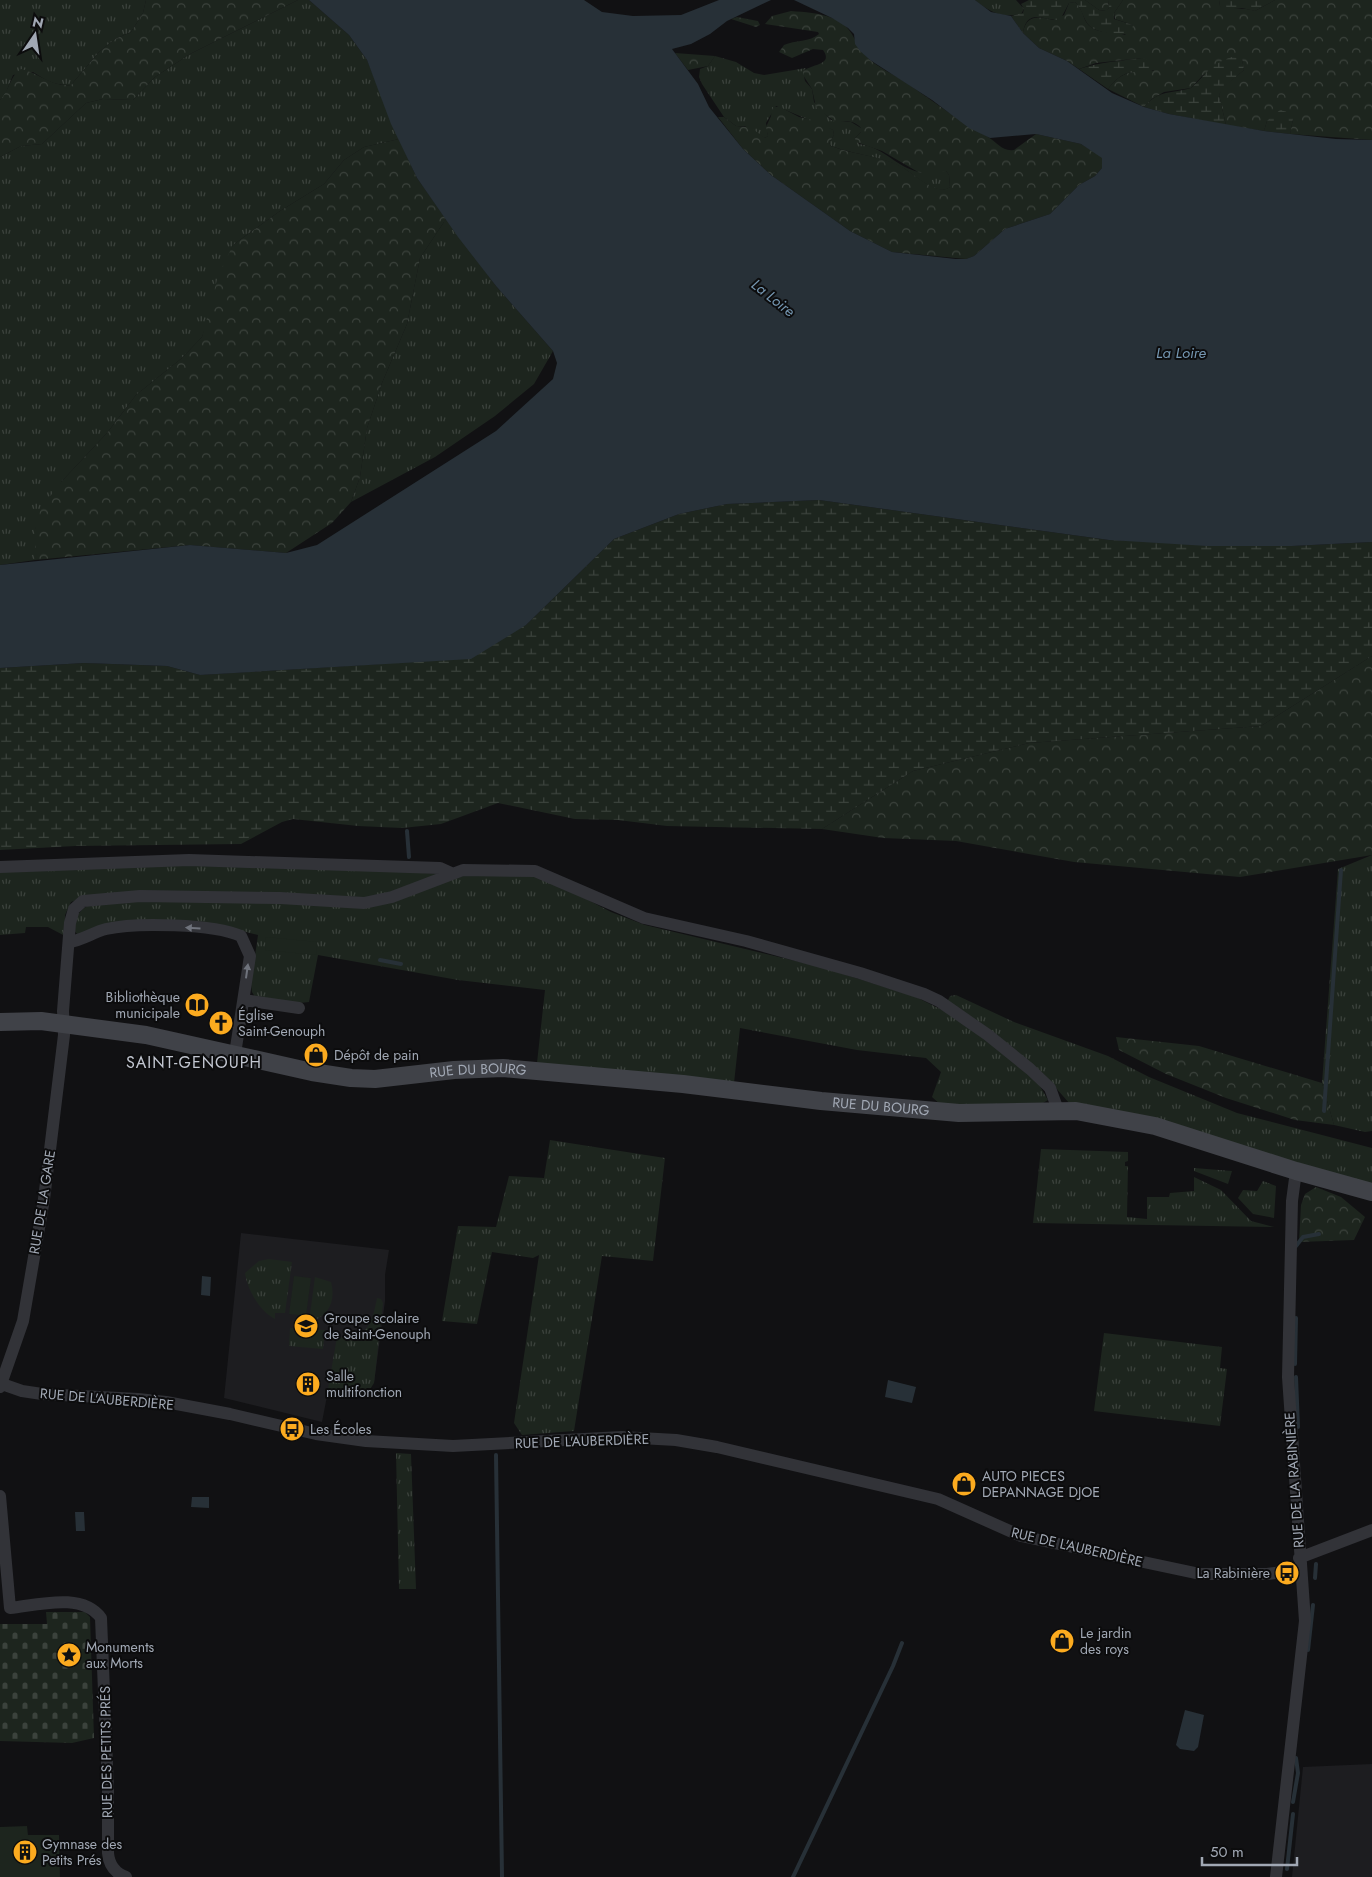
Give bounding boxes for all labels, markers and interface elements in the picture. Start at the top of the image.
north arrow [10,10,60,60]
text: N [30,11,46,33]
water label: La Loire [747,274,800,322]
water label: La Loire [1156,342,1206,364]
one-way arrow [185,923,201,931]
one-way arrow [244,963,252,979]
place label: Bibliothèque municipale [106,987,180,1023]
library icon: Bibliothèque municipale [184,992,210,1018]
place label: Église Saint-Genouph [238,1005,325,1041]
church icon: Église Saint-Genouph [208,1010,234,1036]
shop icon: Dépôt de pain [303,1042,329,1068]
place label: Dépôt de pain [334,1045,419,1065]
district label: SAINT-GENOUPH [126,1051,262,1074]
street label: RUE DU BOURG [428,1058,528,1083]
street label: RUE DU BOURG [832,1092,930,1120]
street label: RUE DE LA GARE [24,1148,60,1256]
place label: Groupe scolaire de Saint-Genouph [324,1308,431,1344]
school or university icon: Groupe scolaire de Saint-Genouph [293,1313,319,1339]
place label: Salle multifonction [326,1366,402,1402]
building icon: Salle multifonction [295,1371,321,1397]
street label: RUE DE L'AUBERDIÈRE [39,1383,175,1415]
street label: RUE DE LA RABINIÈRE [1279,1411,1309,1549]
bus stop icon: Les Écoles [279,1416,305,1442]
place label: Les Écoles [310,1419,372,1439]
street label: RUE DE L'AUBERDIÈRE [514,1429,650,1453]
place label: AUTO PIECES DEPANNAGE DJOE [982,1466,1100,1502]
shop icon: AUTO PIECES DEPANNAGE DJOE [951,1471,977,1497]
street label: RUE DE L'AUBERDIÈRE [1009,1522,1145,1572]
bus stop icon: La Rabinière [1274,1560,1300,1586]
place label: La Rabinière [1197,1563,1270,1583]
place label: Le jardin des roys [1080,1623,1132,1659]
shop icon: Le jardin des roys [1049,1628,1075,1654]
place label: Monuments aux Morts [86,1637,155,1673]
place icon: Monuments aux Morts [56,1642,82,1668]
street label: RUE DES PETITS PRÉS [95,1685,117,1818]
place label: Gymnase des Petits Prés [42,1834,122,1870]
scale bar [1202,1834,1297,1866]
building icon: Gymnase des Petits Prés [12,1839,38,1865]
text: 50 m [1210,1841,1244,1863]

